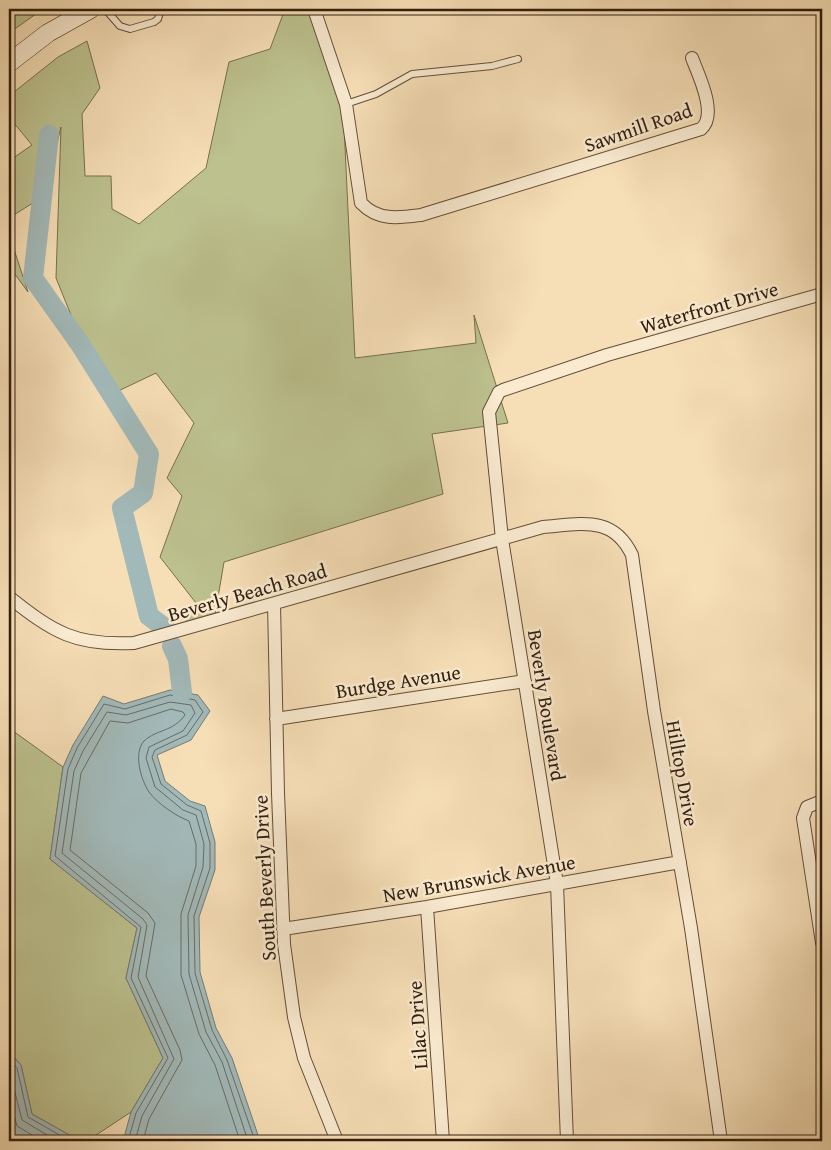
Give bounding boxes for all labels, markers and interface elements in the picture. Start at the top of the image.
street label: Sawmill Road [580,95,696,159]
street label: Waterfront Drive [637,273,781,341]
street label: Beverly Beach Road [164,555,330,629]
street label: Beverly Boulevard [521,627,573,783]
street label: Burdge Avenue [333,657,463,705]
street label: Hilltop Drive [659,718,707,828]
street label: South Beverly Drive [245,794,283,962]
street label: New Brunswick Avenue [380,847,578,909]
street label: Lilac Drive [399,980,435,1070]

